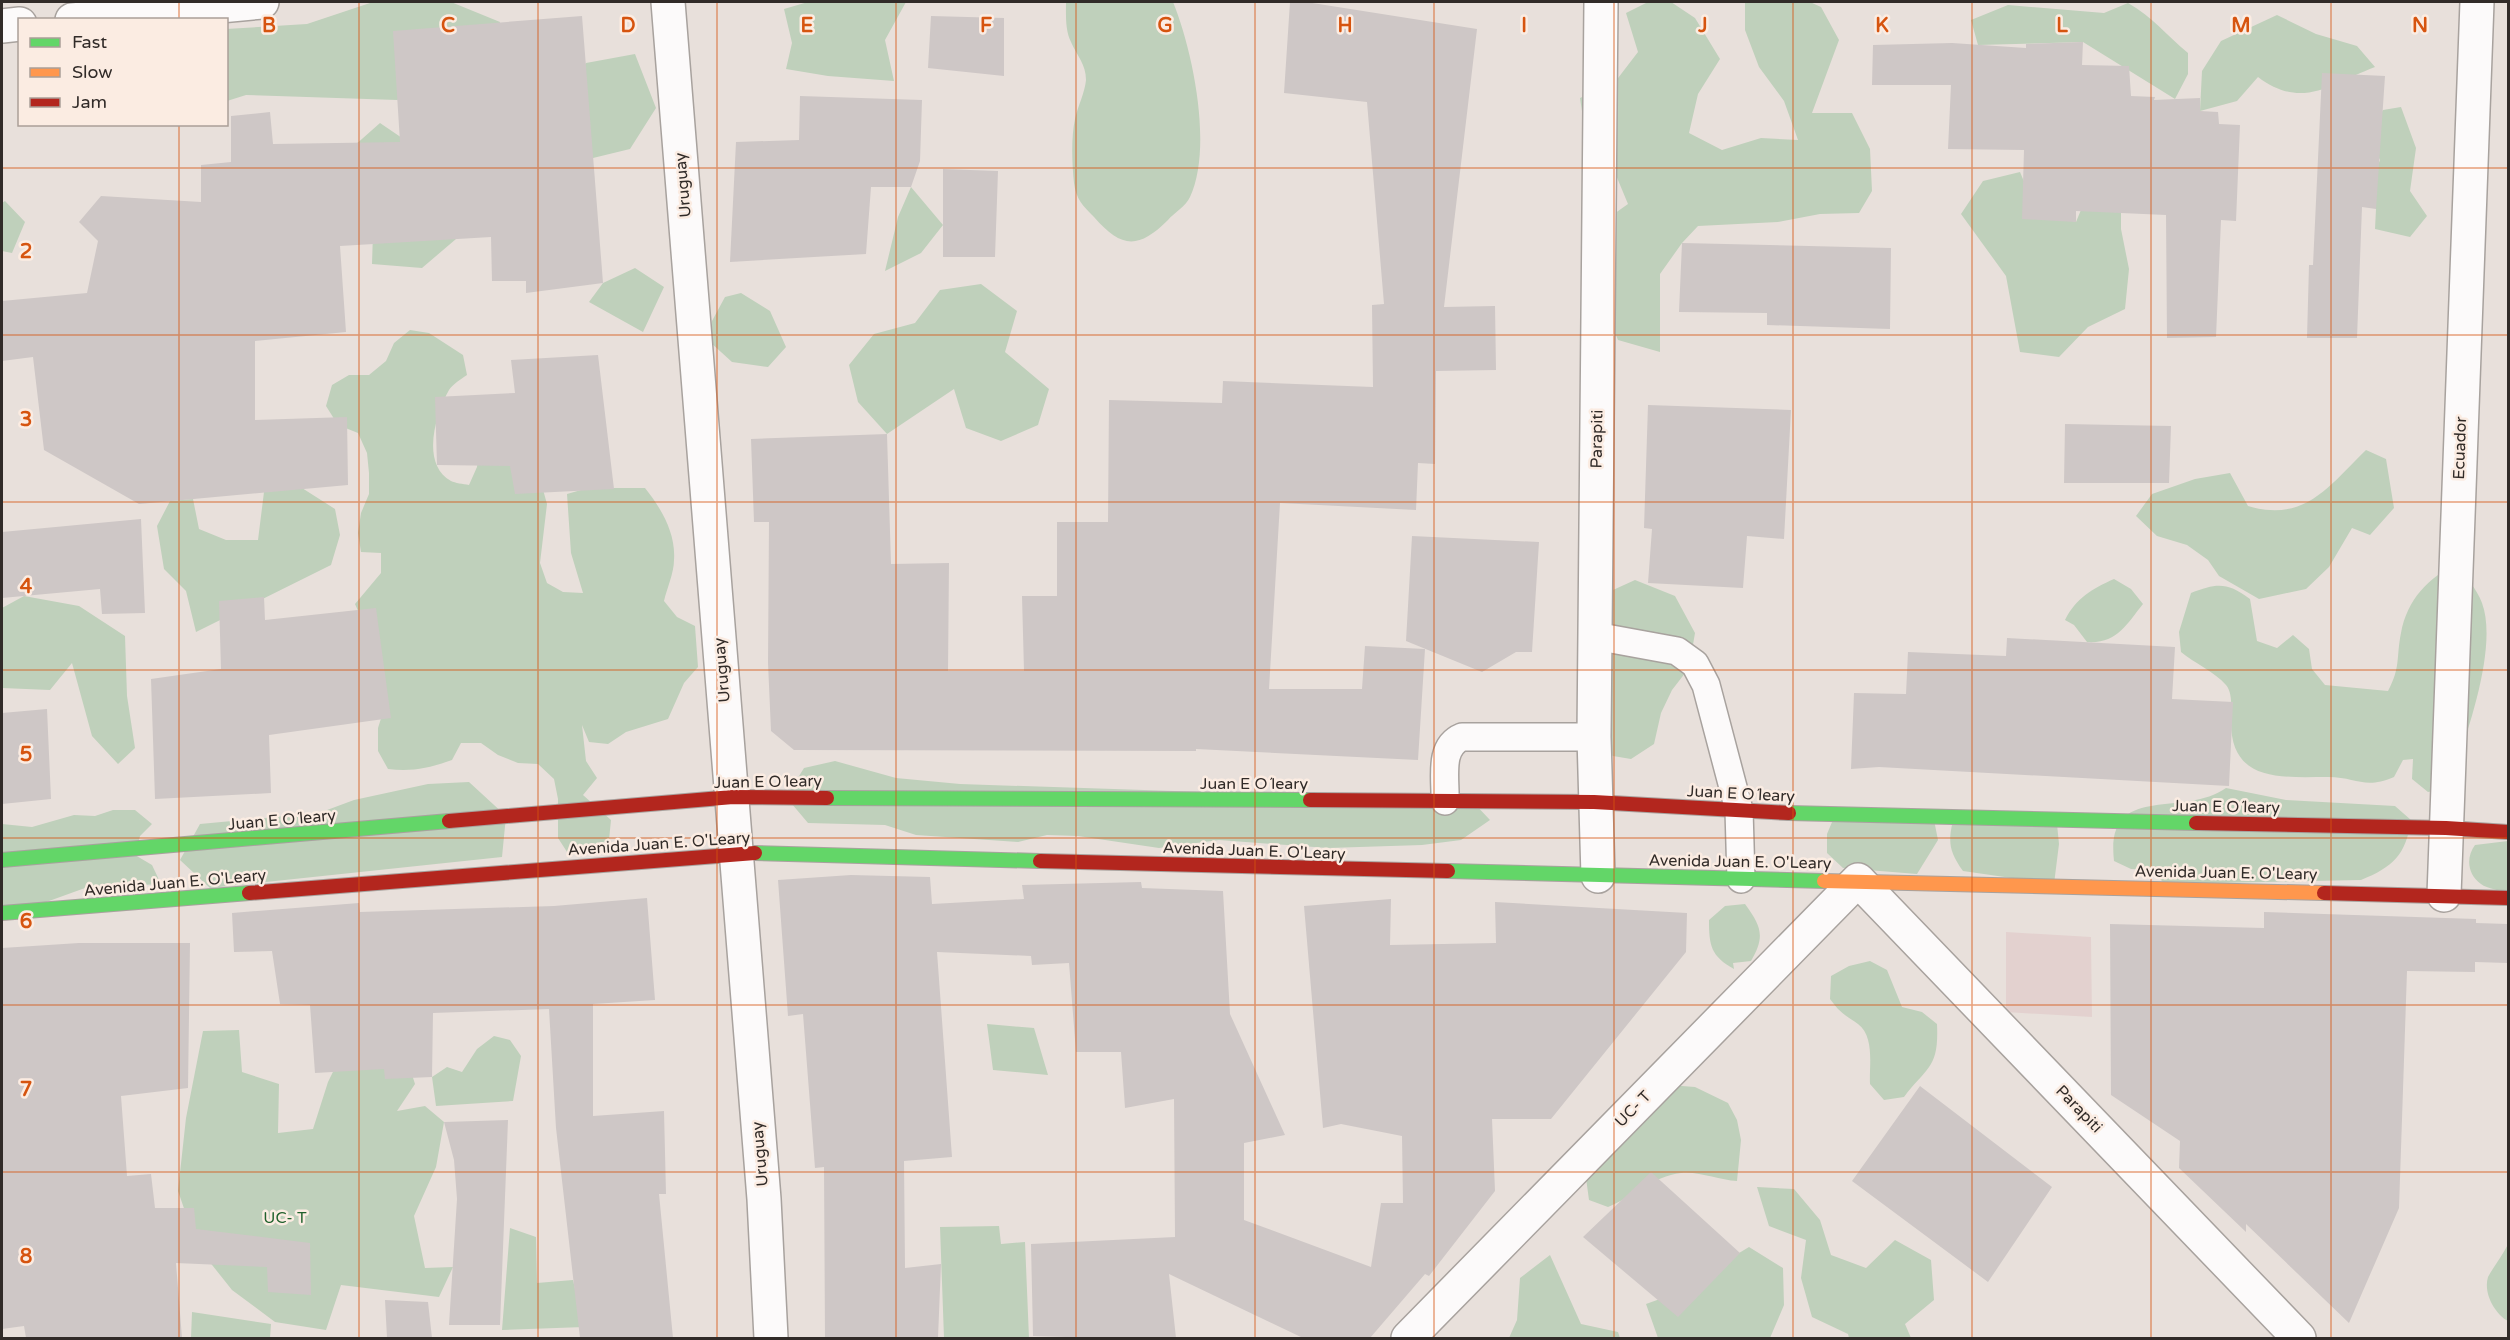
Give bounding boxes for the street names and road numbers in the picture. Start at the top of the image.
street label: Uruguay [670,151,696,218]
street label: Parapiti [1586,410,1608,468]
street label: Ecuador [2449,415,2471,480]
street label: Uruguay [709,636,735,703]
street label: Juan E O´leary [714,771,823,793]
street label: Juan E O´leary [1200,774,1308,794]
street label: Juan E O´leary [1687,781,1796,807]
street label: Juan E O´leary [2172,796,2281,818]
street label: Juan E O´leary [227,805,337,835]
street label: Avenida Juan E. O'Leary [567,828,751,860]
street label: Avenida Juan E. O'Leary [1162,838,1346,864]
street label: Avenida Juan E. O'Leary [1648,850,1832,874]
street label: Avenida Juan E. O'Leary [2134,861,2318,885]
street label: Avenida Juan E. O'Leary [83,865,267,901]
street label: Parapiti [2051,1081,2107,1137]
street label: UC- T [1611,1086,1655,1132]
street label: Uruguay [747,1120,773,1187]

